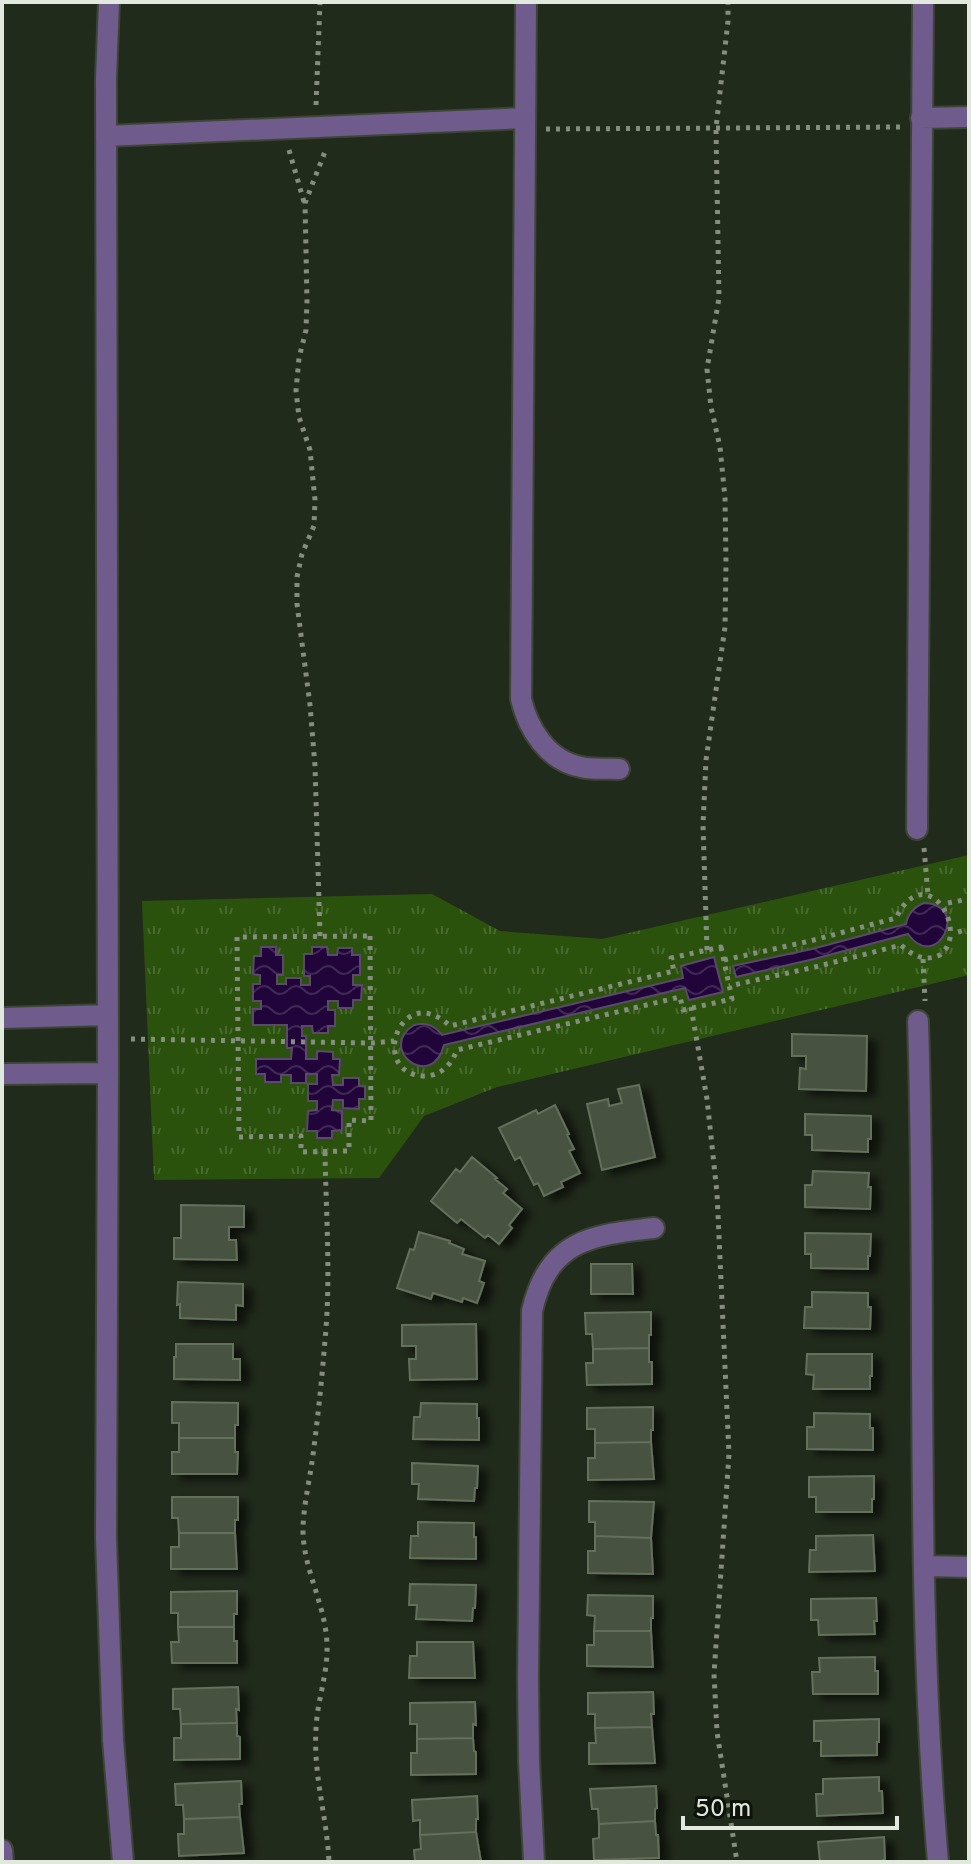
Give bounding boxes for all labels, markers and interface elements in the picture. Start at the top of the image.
scale bar [683,1780,897,1830]
text: 50 m [695,1795,751,1825]

